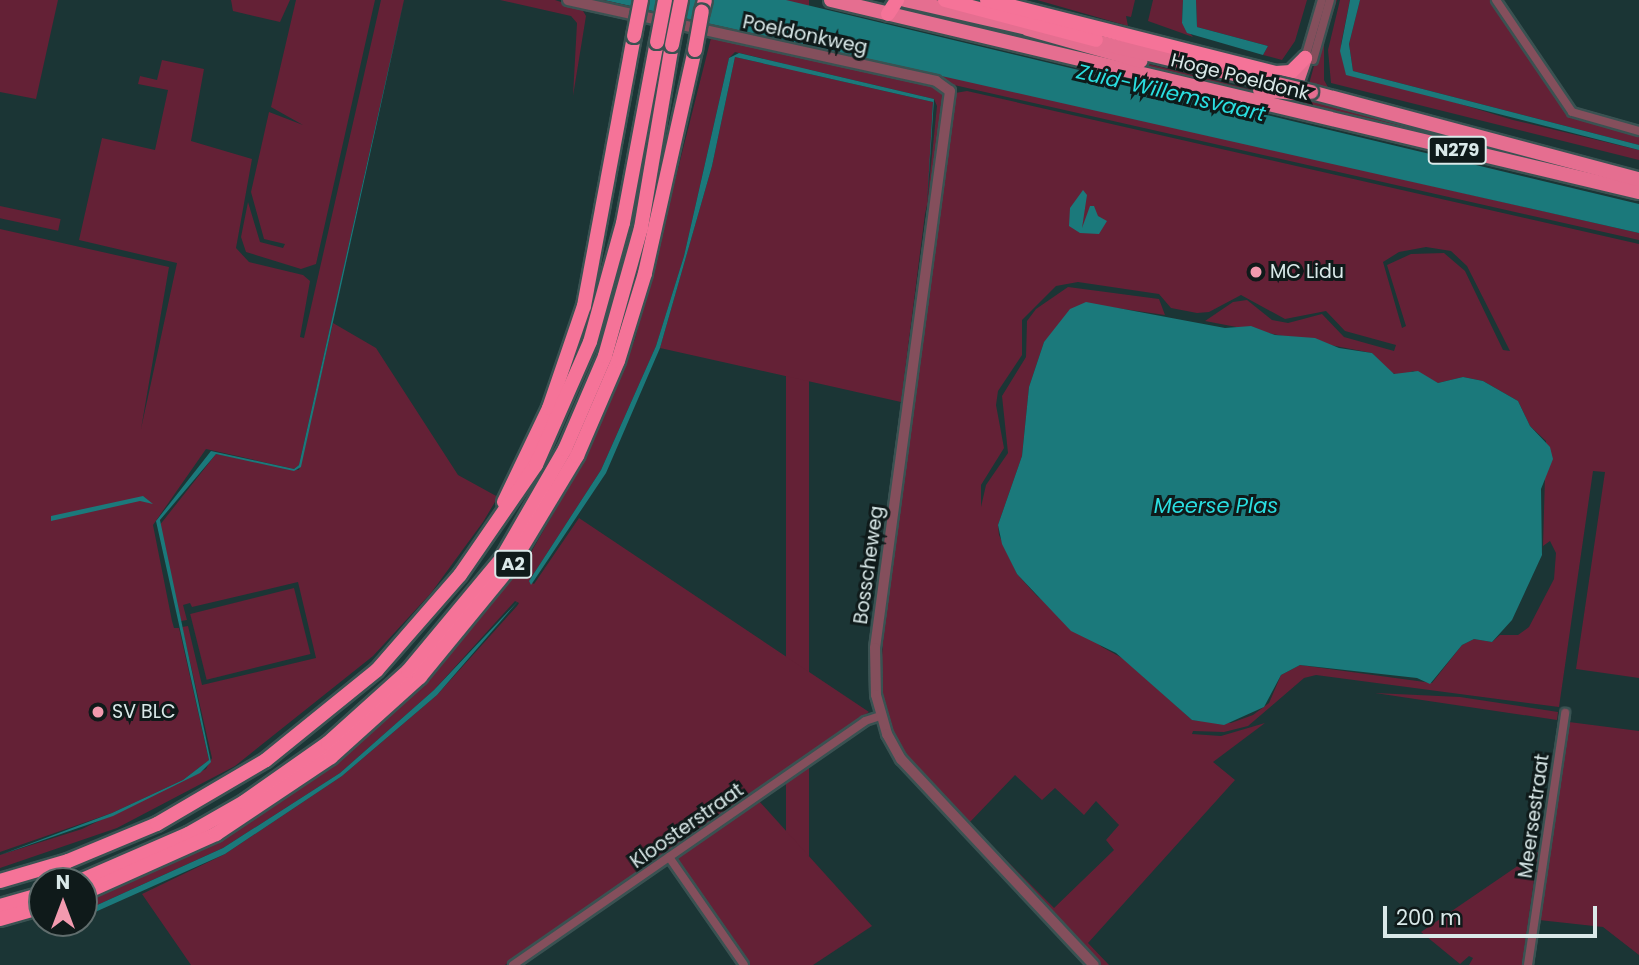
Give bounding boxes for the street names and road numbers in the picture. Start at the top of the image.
street label: Poeldonkweg [741,11,869,59]
street label: Hoge Poeldonk [1169,49,1311,105]
road number: N279 [1427,135,1487,164]
street label: Bosscheweg [849,504,889,626]
road number: A2 [494,550,532,578]
street label: Meersestraat [1514,752,1554,880]
street label: Kloosterstraat [626,779,748,873]

